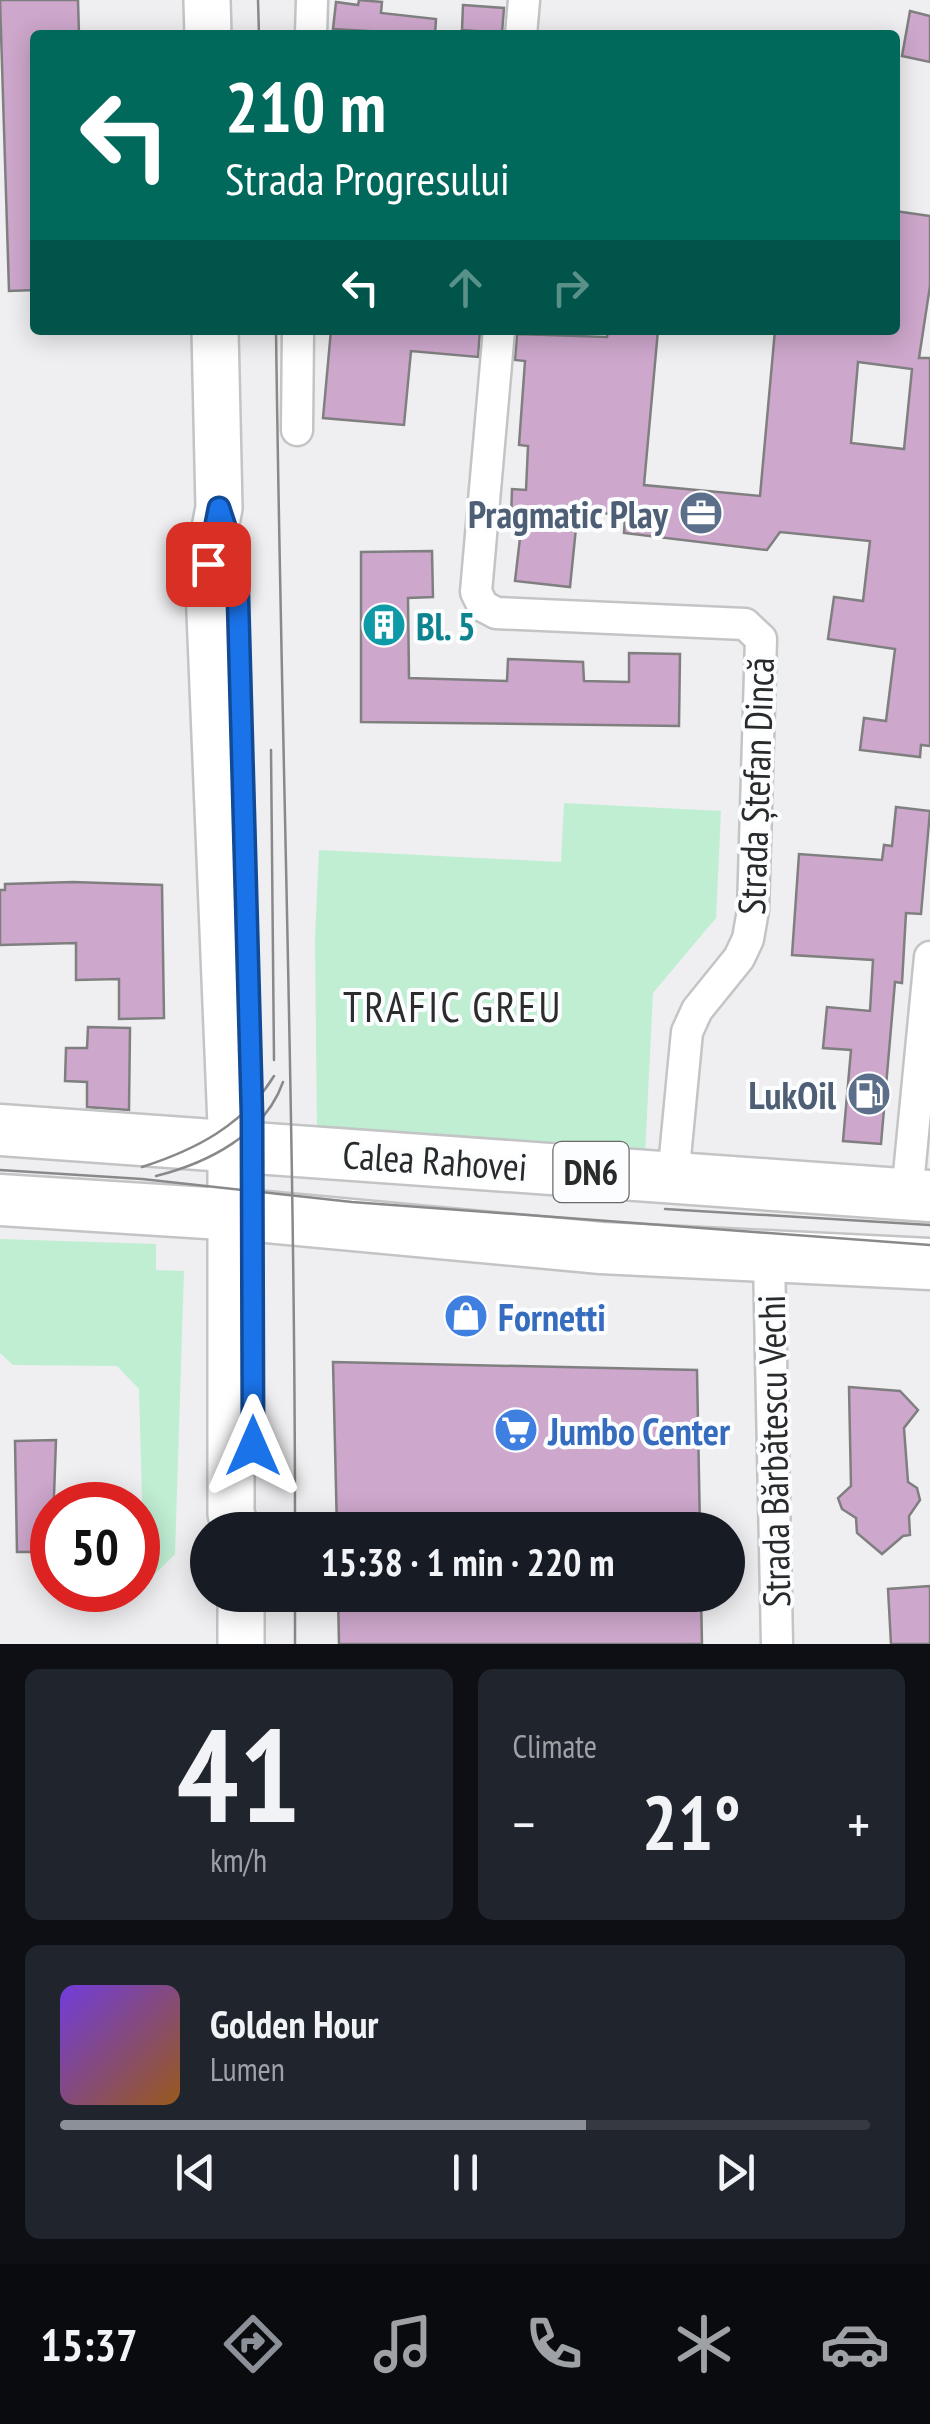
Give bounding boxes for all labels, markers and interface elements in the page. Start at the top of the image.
text: 210 m [225,61,386,151]
icon: left [60,70,190,200]
text: Strada Progresului [225,149,510,207]
icon: left [333,260,388,315]
icon: ahead [438,260,493,315]
icon: right [543,260,598,315]
place label: Pragmatic Play [468,489,669,538]
office icon: Pragmatic Play [678,490,724,536]
pin [166,522,251,607]
icon: arrive [181,537,236,592]
place label: Bl. 5 [416,601,476,650]
building icon: Bl. 5 [361,602,407,648]
street label: Strada Ștefan Dincă [726,656,784,916]
district label: TRAFIC GREU [343,979,563,1034]
place label: LukOil [748,1070,837,1119]
fuel station icon: LukOil [846,1071,892,1117]
street label: Calea Rahovei [341,1129,529,1191]
road number: DN6 [554,1142,628,1202]
place label: Fornetti [498,1292,606,1341]
shop icon: Fornetti [443,1293,489,1339]
street label: Strada Bărbătescu Vechi [746,1294,800,1608]
position arrow [201,1394,305,1498]
place label: Jumbo Center [547,1406,731,1455]
supermarket icon: Jumbo Center [493,1407,539,1453]
speed limit sign: 50 [30,1482,160,1612]
text: 15:38 · 1 min · 220 m [321,1537,614,1586]
text: 41 [177,1690,301,1858]
text: Climate [513,1725,597,1767]
text: 21° [642,1774,741,1871]
text: − [513,1788,535,1859]
text: + [847,1788,870,1859]
text: km/h [210,1839,267,1881]
text: Golden Hour [210,1999,379,2048]
text: Lumen [210,2048,285,2090]
icon: previous [168,2145,223,2200]
icon: pause [438,2145,493,2200]
icon: next [708,2145,763,2200]
icon: directions [218,2309,288,2379]
icon: music [368,2309,438,2379]
icon: phone [519,2309,589,2379]
icon: climate [669,2309,739,2379]
icon: car [820,2309,890,2379]
text: 15:37 [40,2315,138,2373]

